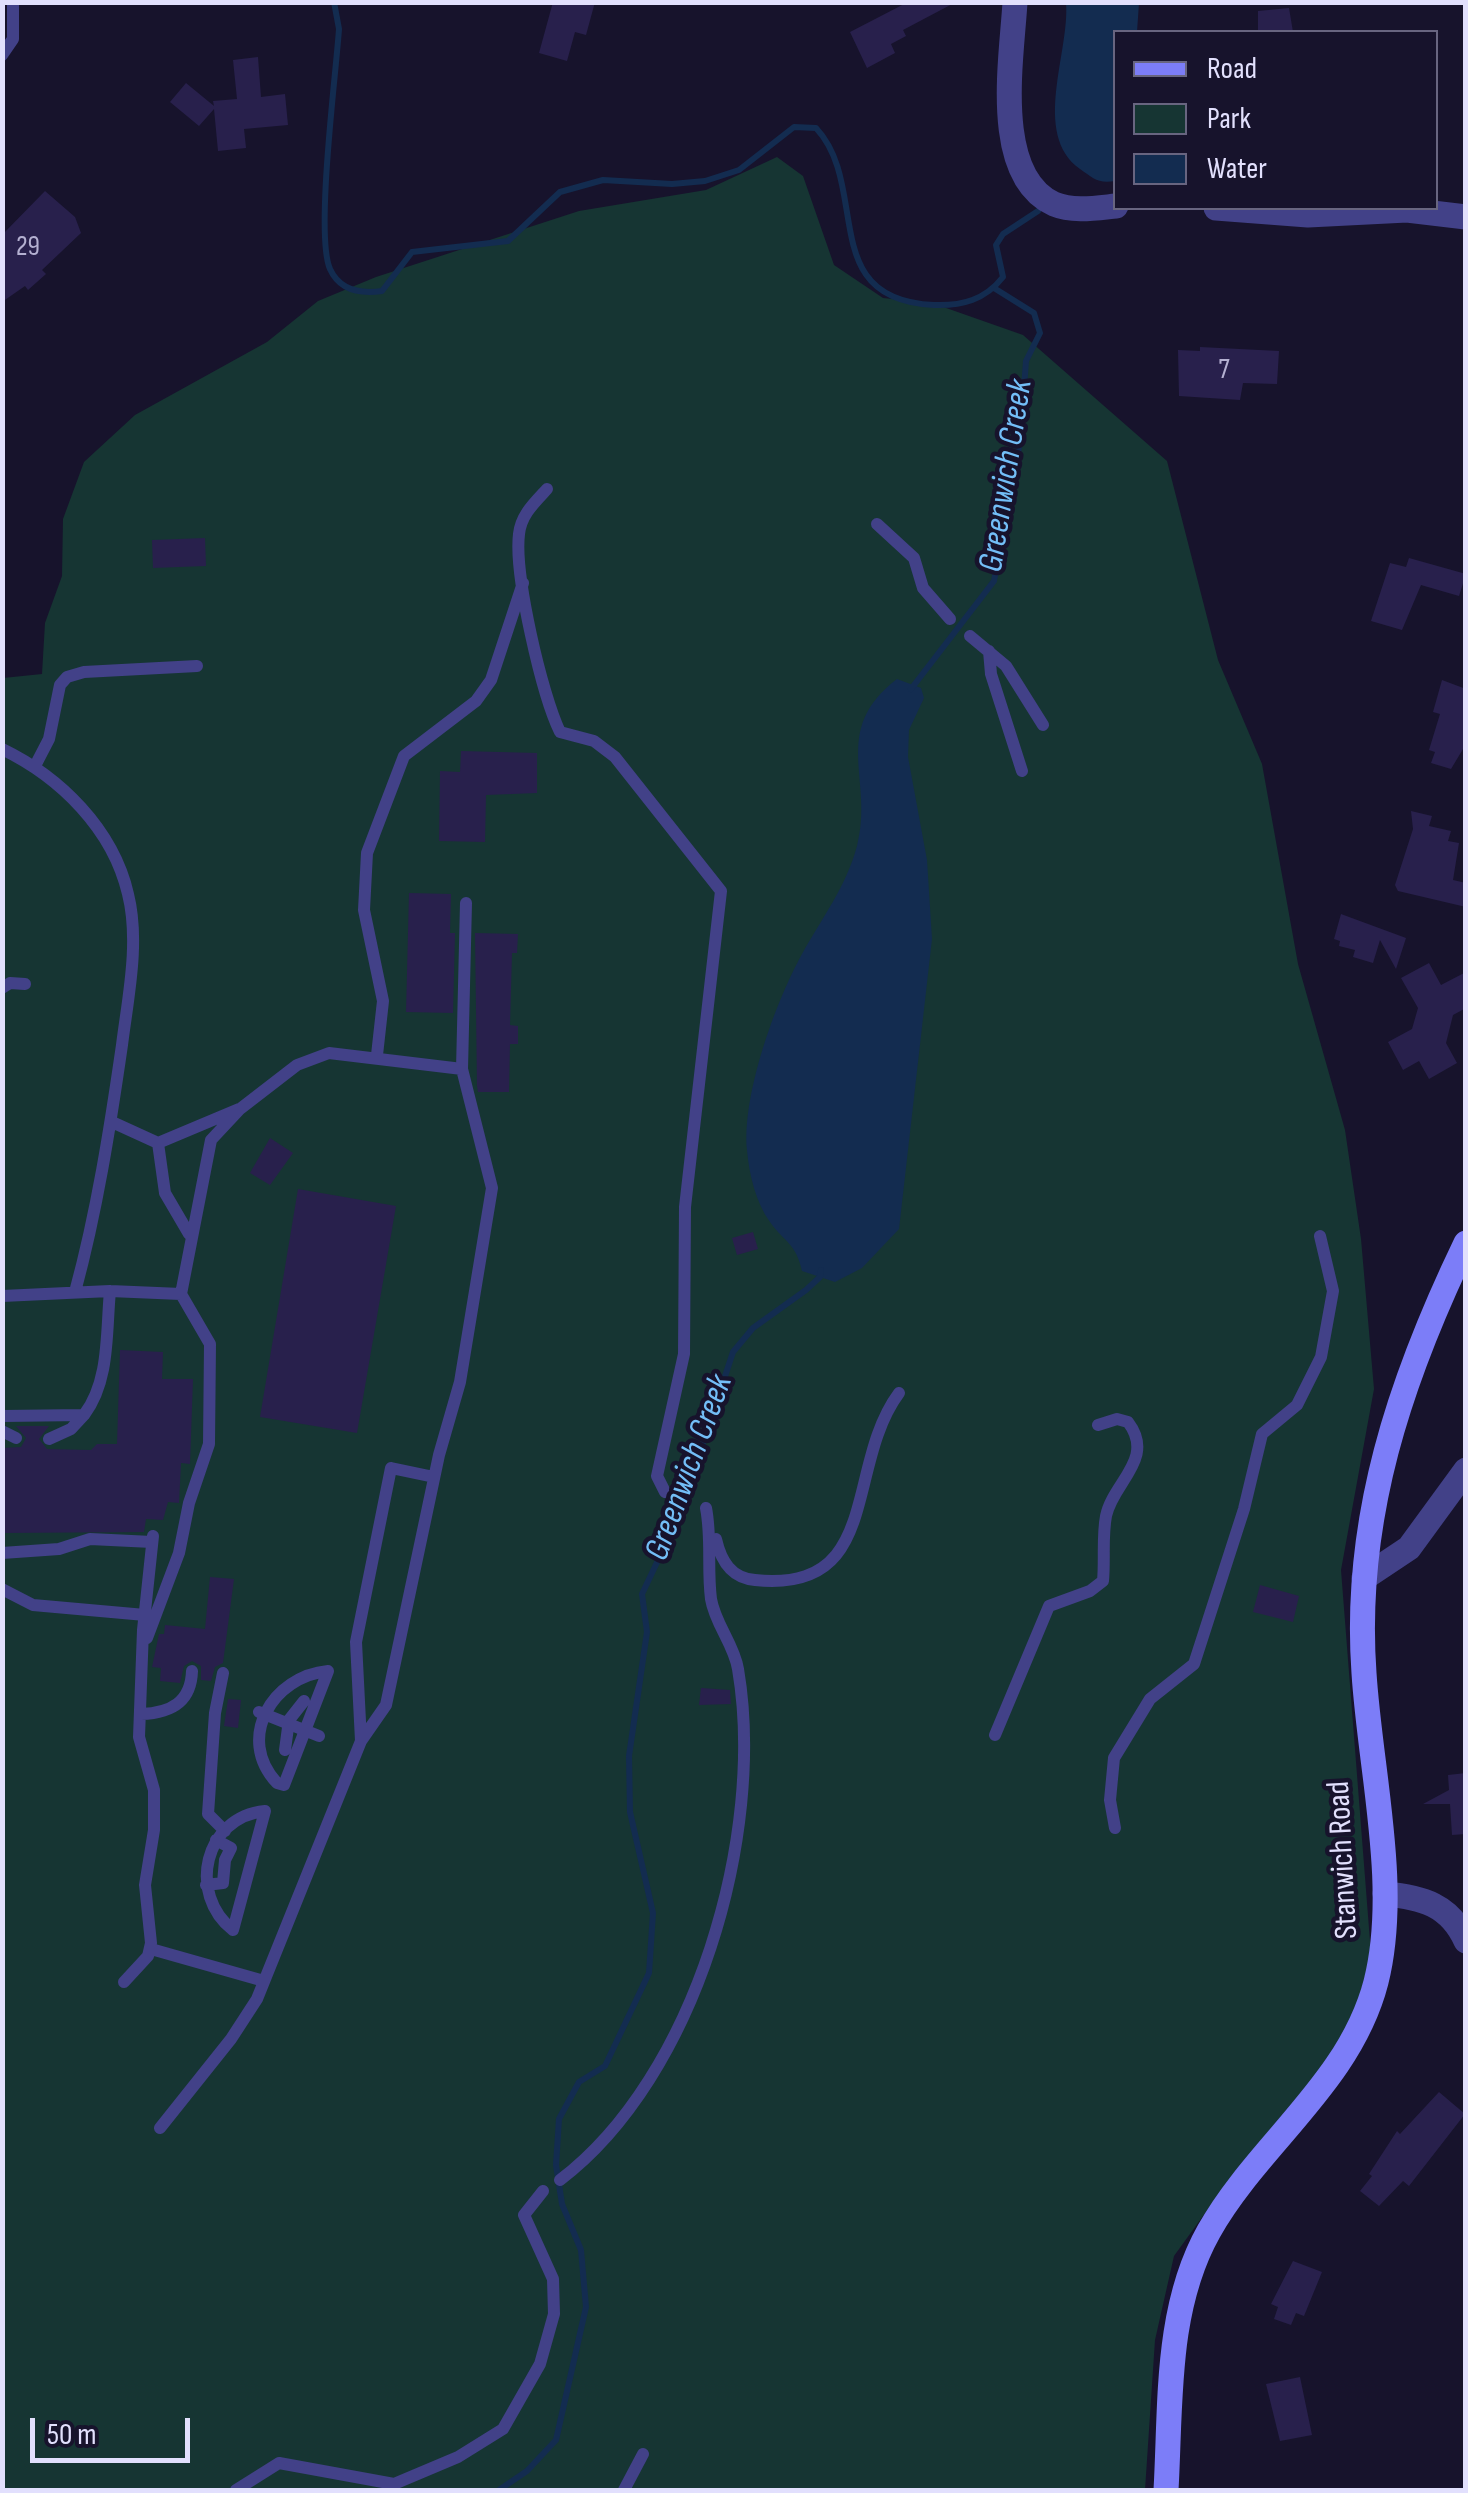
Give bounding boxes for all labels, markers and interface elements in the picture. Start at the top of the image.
legend [1113,30,1438,210]
text: Road [1207,51,1257,87]
text: Park [1207,101,1251,137]
text: Water [1207,151,1267,187]
house number: 29 [16,231,40,265]
house number: 7 [1218,354,1230,388]
water label: Greenwich Creek [971,377,1043,575]
water label: Greenwich Creek [637,1369,743,1567]
street label: Stanwich Road [1321,1780,1367,1940]
scale bar [35,2398,195,2460]
text: 50 m [47,2417,96,2453]

